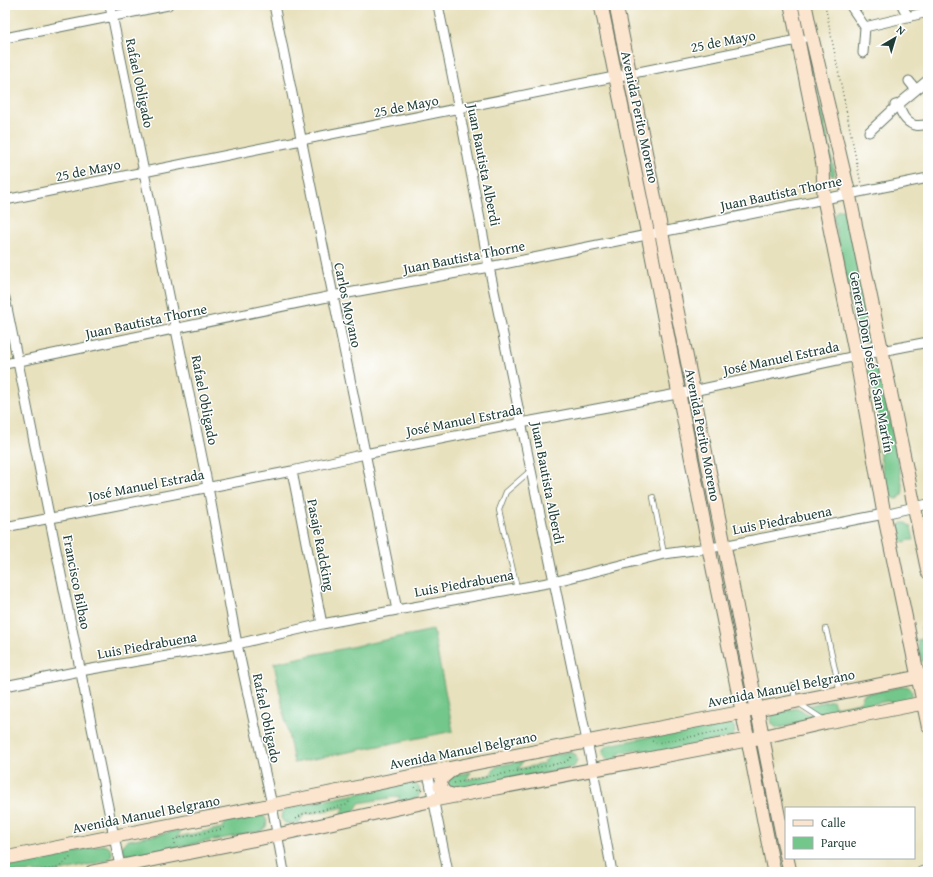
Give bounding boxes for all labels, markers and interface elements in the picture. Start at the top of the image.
north arrow [875,18,915,58]
text: N [893,22,909,39]
street label: 25 de Mayo [689,25,757,57]
street label: Rafael Obligado [121,36,159,130]
street label: Avenida Perito Moreno [616,49,664,185]
street label: 25 de Mayo [372,90,440,122]
street label: Juan Bautista Alberdi [462,100,506,228]
street label: 25 de Mayo [54,154,122,186]
street label: Juan Bautista Thorne [716,170,844,216]
street label: Juan Bautista Thorne [399,235,527,279]
street label: Carlos Moyano [329,261,367,349]
street label: General Don José de San Martín [845,270,899,454]
street label: Juan Bautista Thorne [81,298,209,344]
street label: José Manuel Estrada [719,336,841,380]
street label: Rafael Obligado [186,353,224,447]
street label: Avenida Perito Moreno [680,367,726,503]
street label: José Manuel Estrada [402,399,524,441]
street label: Juan Bautista Alberdi [526,418,570,546]
street label: José Manuel Estrada [84,464,206,506]
street label: Pasaje Radcking [302,497,340,593]
street label: Luis Piedrabuena [731,501,834,539]
street label: Francisco Bilbao [58,533,96,631]
street label: Luis Piedrabuena [413,564,516,602]
street label: Luis Piedrabuena [96,626,199,664]
street label: Avenida Manuel Belgrano [706,664,856,712]
street label: Rafael Obligado [248,671,286,765]
street label: Avenida Manuel Belgrano [388,726,538,774]
street label: Avenida Manuel Belgrano [71,790,221,838]
legend [785,807,915,859]
text: Calle [821,814,846,831]
text: Parque [821,834,857,851]

